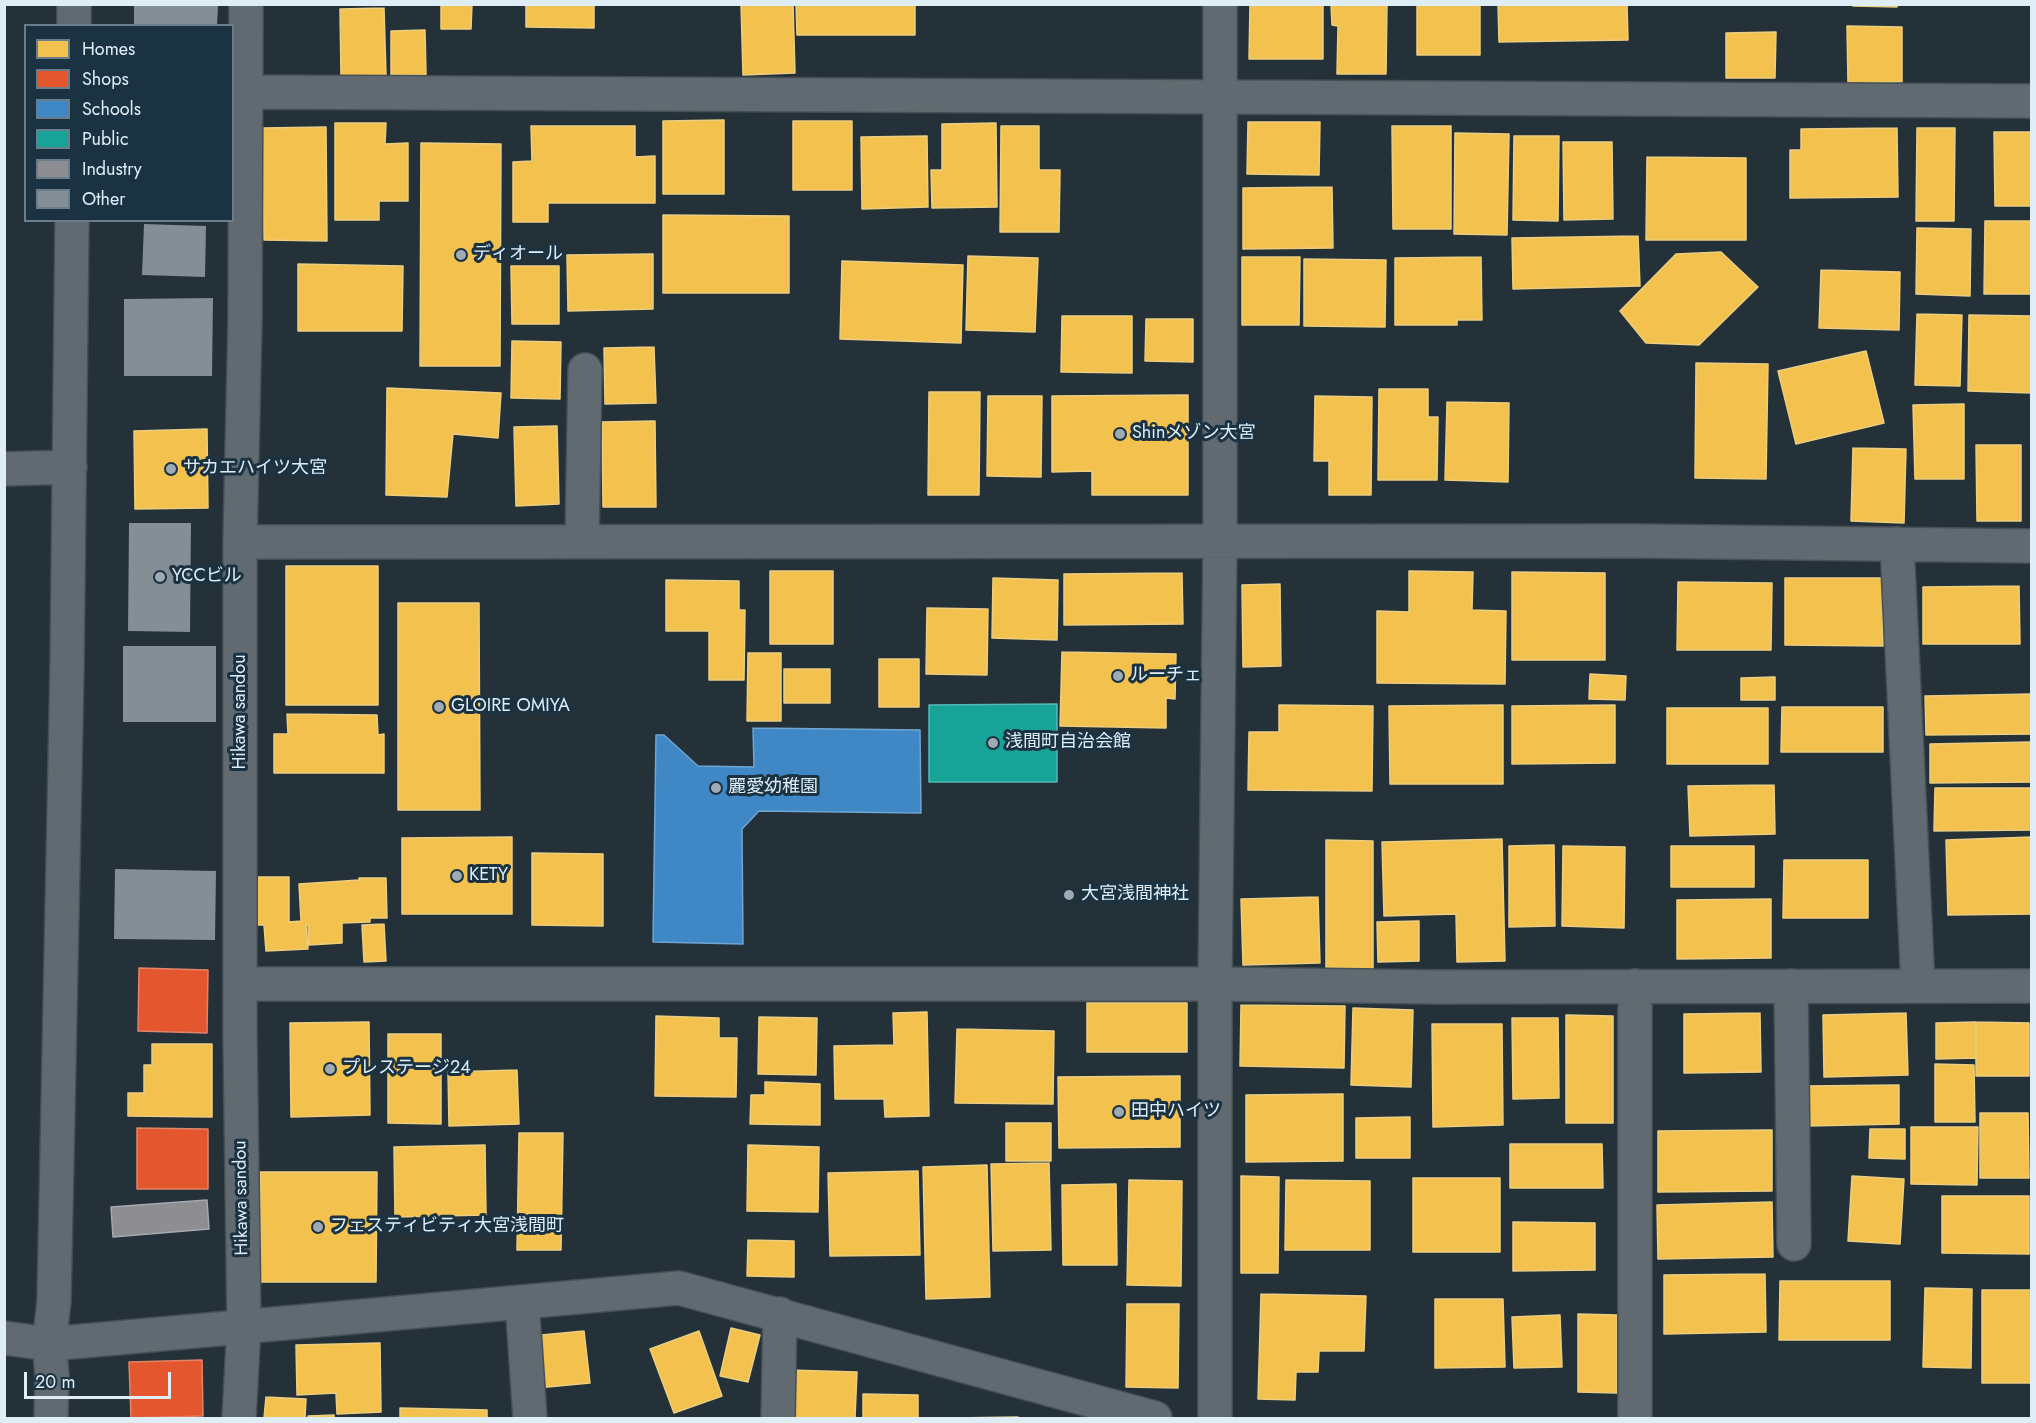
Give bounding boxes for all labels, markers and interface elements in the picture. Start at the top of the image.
legend [24,24,234,222]
text: Homes [82,36,135,62]
text: Shops [82,66,129,92]
text: Schools [82,96,141,122]
text: Public [82,126,129,152]
text: Industry [82,156,142,182]
text: Other [82,186,125,212]
place label: ディオール [473,244,563,266]
marker: ディオール [454,248,468,262]
place label: Shinメゾン大宮 [1132,423,1255,445]
marker: Shinメゾン大宮 [1113,427,1127,441]
place label: サカエハイツ大宮 [183,458,327,480]
marker: サカエハイツ大宮 [164,462,178,476]
place label: YCCビル [172,566,242,588]
marker: YCCビル [153,570,167,584]
street label: Hikawa sandou [230,654,252,770]
place label: ルーチェ [1130,665,1202,687]
marker: ルーチェ [1111,669,1125,683]
place label: GLOIRE OMIYA [451,696,570,718]
marker: GLOIRE OMIYA [432,700,446,714]
place label: 浅間町自治会館 [1005,732,1131,754]
marker: 浅間町自治会館 [986,736,1000,750]
place label: 麗愛幼稚園 [728,777,818,799]
marker: 麗愛幼稚園 [709,781,723,795]
place label: KETY [469,865,508,887]
marker: KETY [450,869,464,883]
place label: 大宮浅間神社 [1081,884,1189,906]
marker: 大宮浅間神社 [1062,888,1076,902]
place label: プレステージ24 [342,1058,471,1080]
marker: プレステージ24 [323,1062,337,1076]
place label: 田中ハイツ [1131,1101,1221,1123]
marker: 田中ハイツ [1112,1105,1126,1119]
street label: Hikawa sandou [230,1140,254,1256]
place label: フェスティビティ大宮浅間町 [330,1216,564,1238]
marker: フェスティビティ大宮浅間町 [311,1220,325,1234]
scale bar [27,1360,174,1398]
text: 20 m [35,1369,75,1395]

